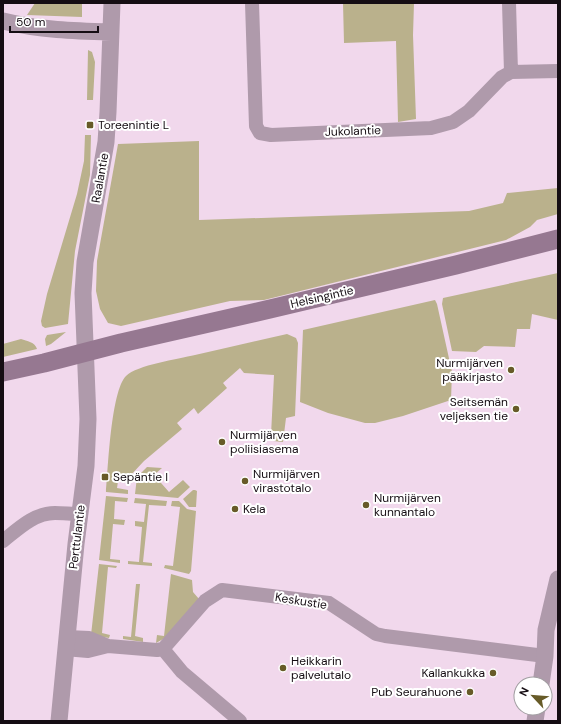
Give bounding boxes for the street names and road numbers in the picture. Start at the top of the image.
street label: Jukolantie [325,122,381,140]
street label: Raalantie [88,152,112,204]
street label: Helsingintie [289,282,355,312]
street label: Perttulantie [65,504,89,570]
street label: Keskustie [274,589,328,613]

